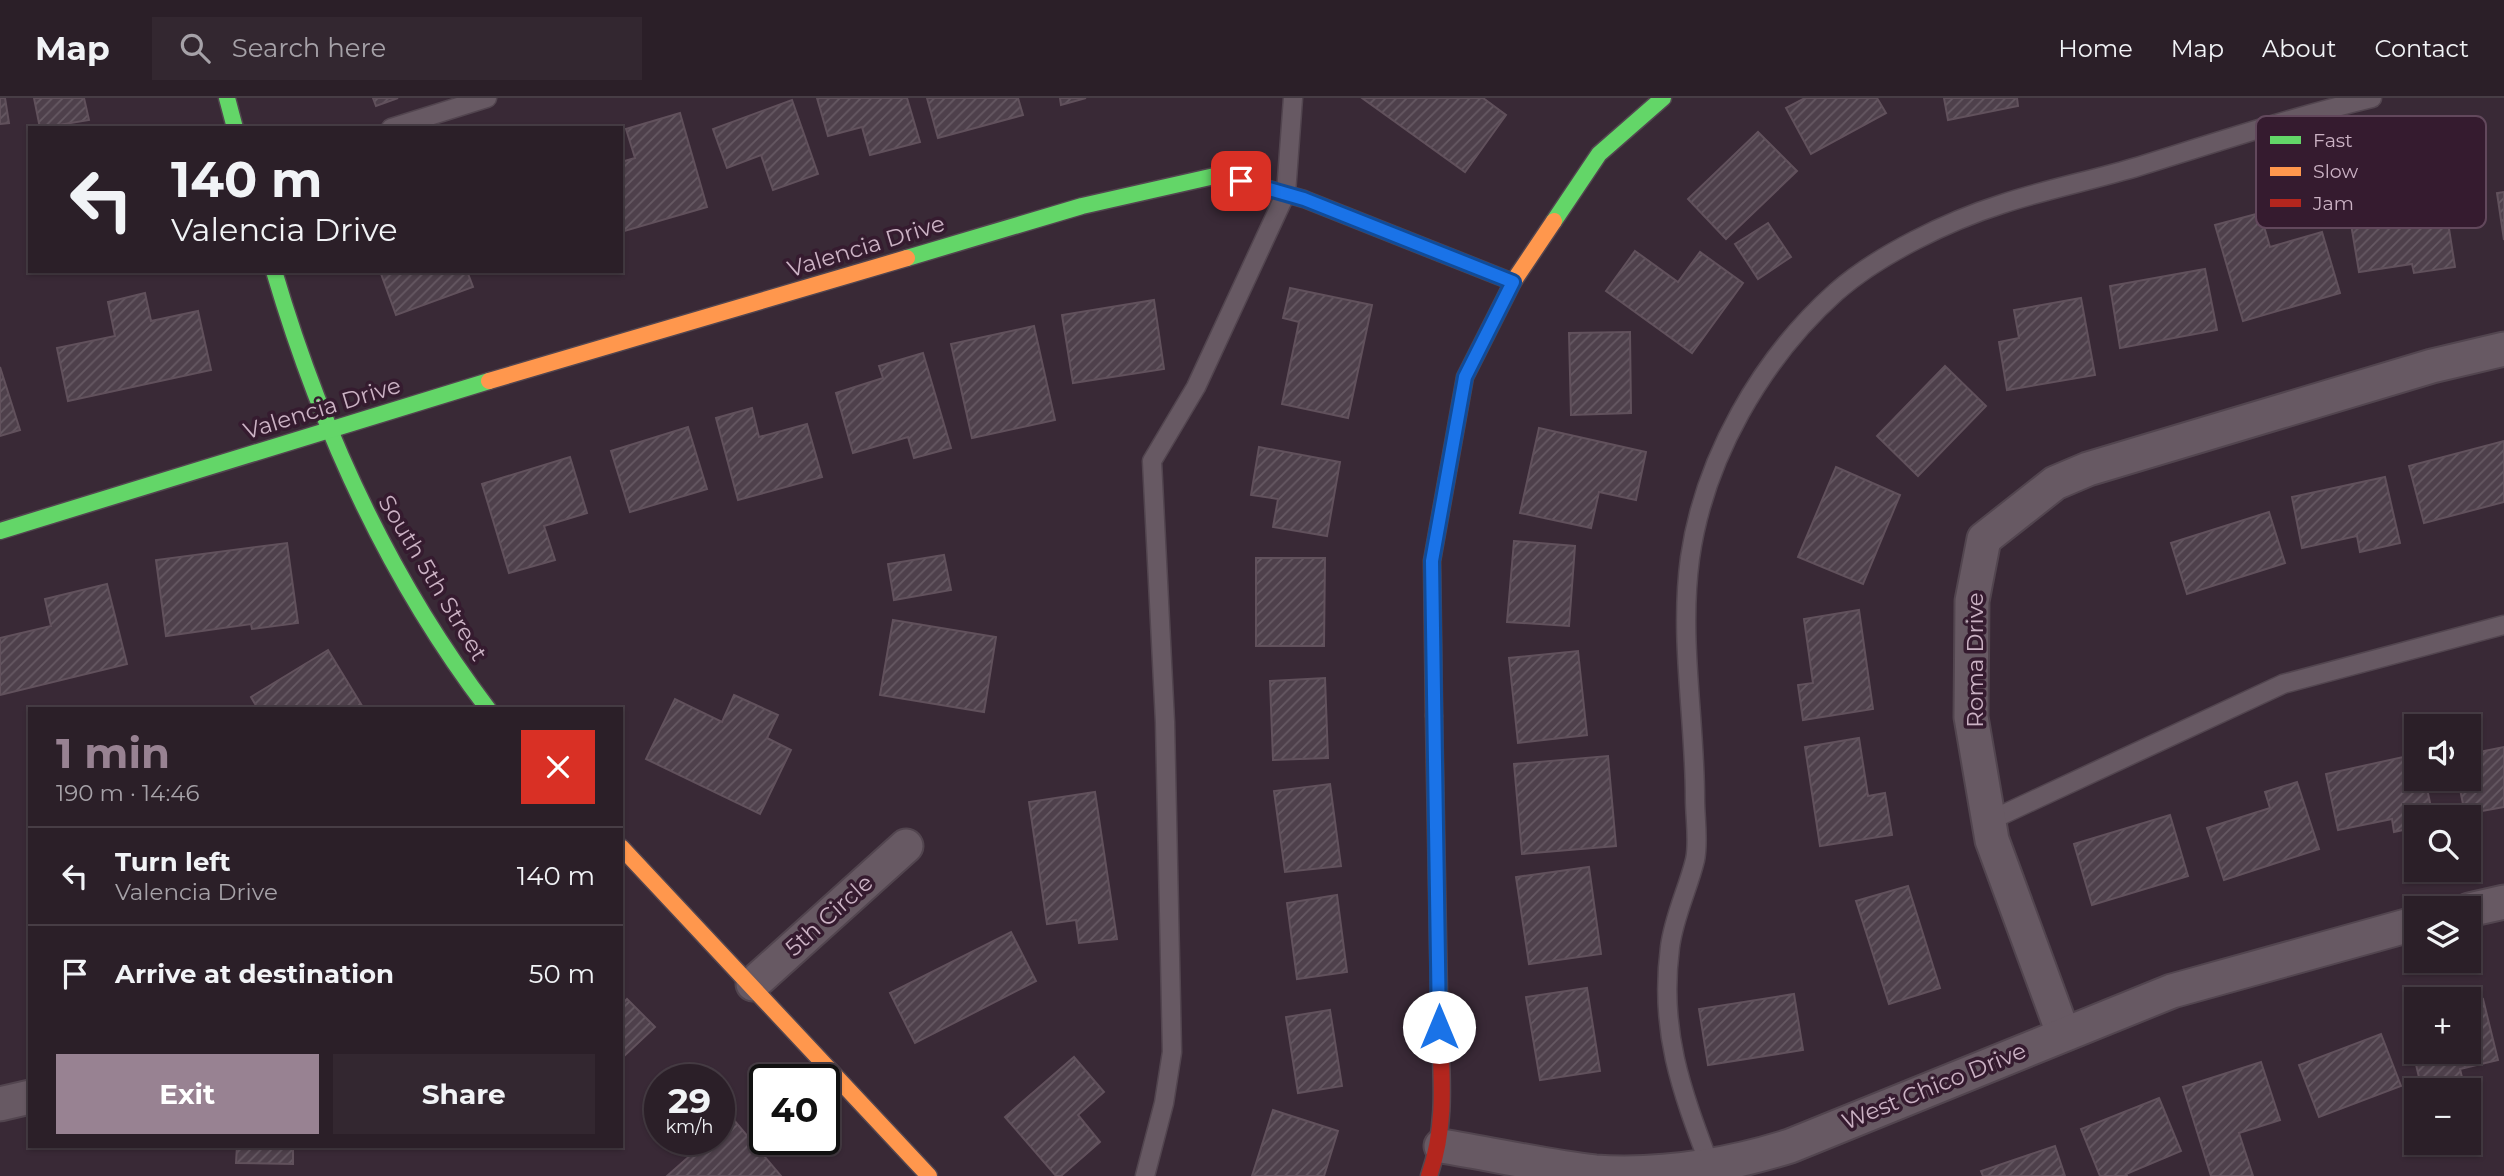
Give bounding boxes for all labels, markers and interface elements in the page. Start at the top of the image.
search box [152,17,642,80]
text: Map [35,28,110,68]
icon: search [176,29,214,67]
text: Search here [232,32,386,64]
text: Home [2058,34,2133,63]
text: Map [2171,34,2224,63]
text: About [2262,34,2336,63]
text: Contact [2374,34,2469,63]
legend [2256,116,2486,228]
text: Fast [2313,129,2353,152]
text: 140 m [171,150,323,209]
pin [1211,151,1271,211]
icon: left [56,154,147,245]
text: Slow [2313,160,2358,183]
icon: arrive [1222,162,1260,200]
text: Jam [2312,192,2354,215]
street label: Valencia Drive [784,209,948,283]
text: Valencia Drive [171,210,397,249]
street label: Valencia Drive [240,371,404,445]
street label: South 5th Street [372,490,494,666]
street label: Roma Drive [1961,592,1989,728]
map controls [2404,714,2481,1155]
button: sound [2404,714,2481,791]
text: 1 min [56,727,170,779]
button: close [521,730,595,804]
text: 190 m · 14:46 [56,779,200,807]
button: search [2404,805,2481,882]
text: Turn left [115,846,231,878]
icon: left [56,857,94,895]
text: 140 m [517,860,595,892]
street label: 5th Circle [779,868,879,962]
text: Valencia Drive [115,878,278,906]
button: layers [2404,896,2481,973]
icon: arrive [56,955,94,993]
text: Arrive at destination [115,958,394,990]
text: 50 m [529,958,595,990]
button: + [2404,987,2481,1064]
position arrow [1402,990,1476,1064]
street label: West Chico Drive [1838,1036,2030,1136]
button: Exit [56,1054,319,1134]
button: Share [333,1054,595,1134]
speed limit sign: 40 [749,1064,840,1155]
button: − [2404,1078,2481,1155]
text: 29 [668,1079,711,1122]
text: km/h [665,1116,714,1138]

